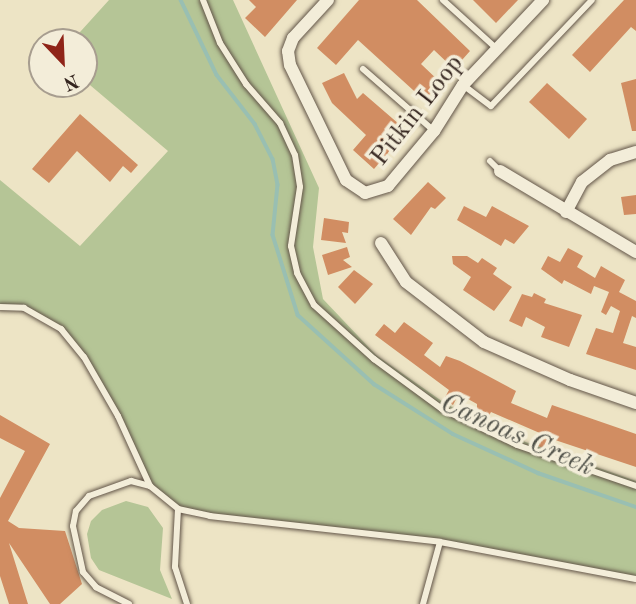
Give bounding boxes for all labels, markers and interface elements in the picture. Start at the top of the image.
north arrow [28,28,98,98]
street label: Pitkin Loop [365,49,471,173]
text: N [60,69,81,93]
water label: Canoas Creek [435,387,599,485]

